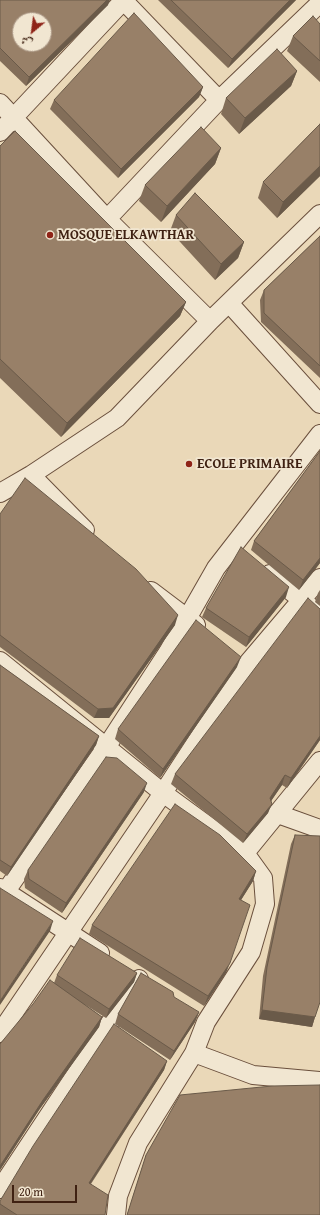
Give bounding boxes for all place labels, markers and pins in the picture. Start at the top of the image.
place label: MOSQUE ELKAWTHAR [58,227,194,243]
marker: MOSQUE ELKAWTHAR [45,230,55,240]
place label: ECOLE PRIMAIRE [197,456,302,472]
marker: ECOLE PRIMAIRE [184,459,194,469]

